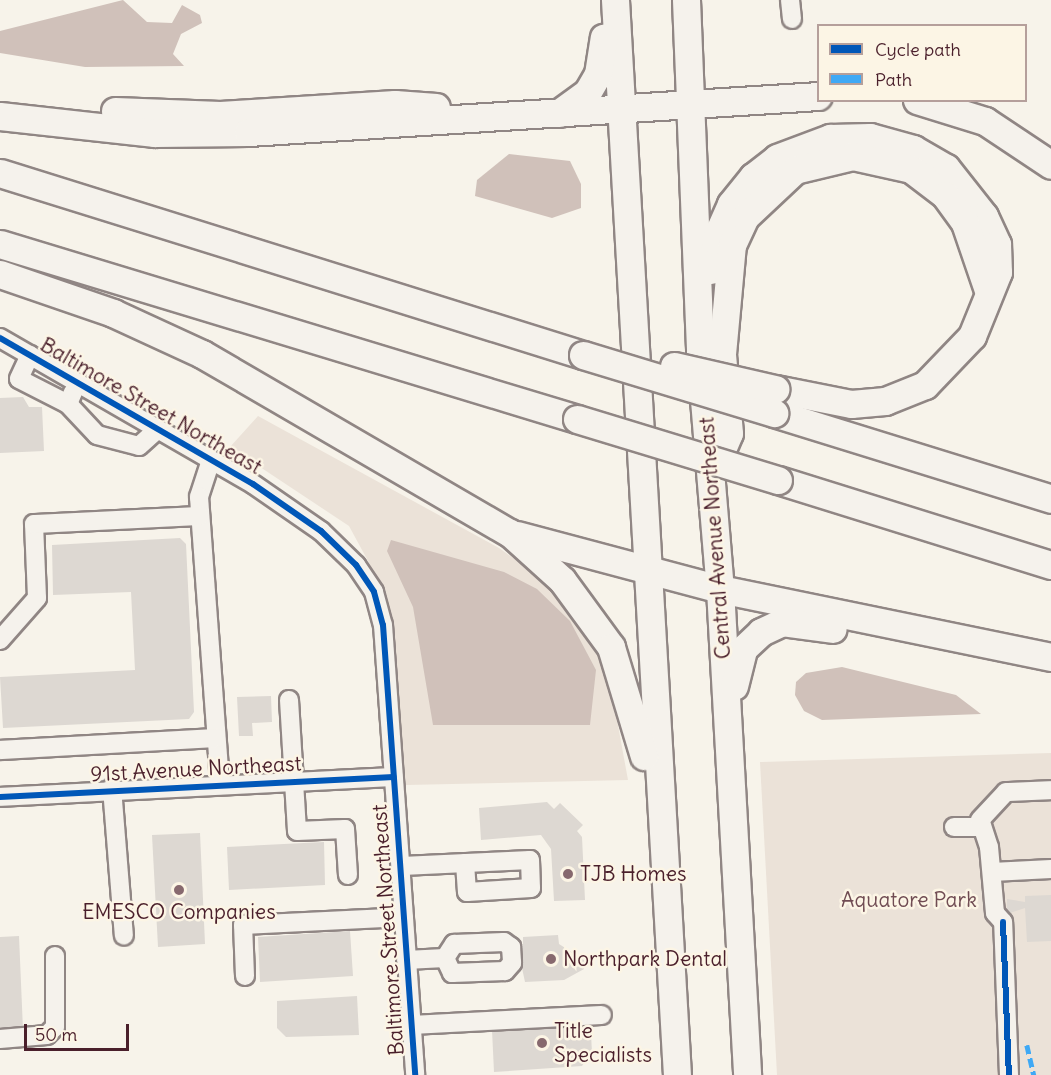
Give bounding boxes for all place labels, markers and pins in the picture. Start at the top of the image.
place label: TJB Homes [580,861,687,887]
marker: TJB Homes [561,867,575,881]
marker: EMESCO Companies [172,883,186,897]
place label: EMESCO Companies [82,899,276,925]
place label: Northpark Dental [563,946,727,972]
marker: Northpark Dental [544,952,558,966]
place label: Title Specialists [554,1018,652,1068]
marker: Title Specialists [535,1036,549,1050]

